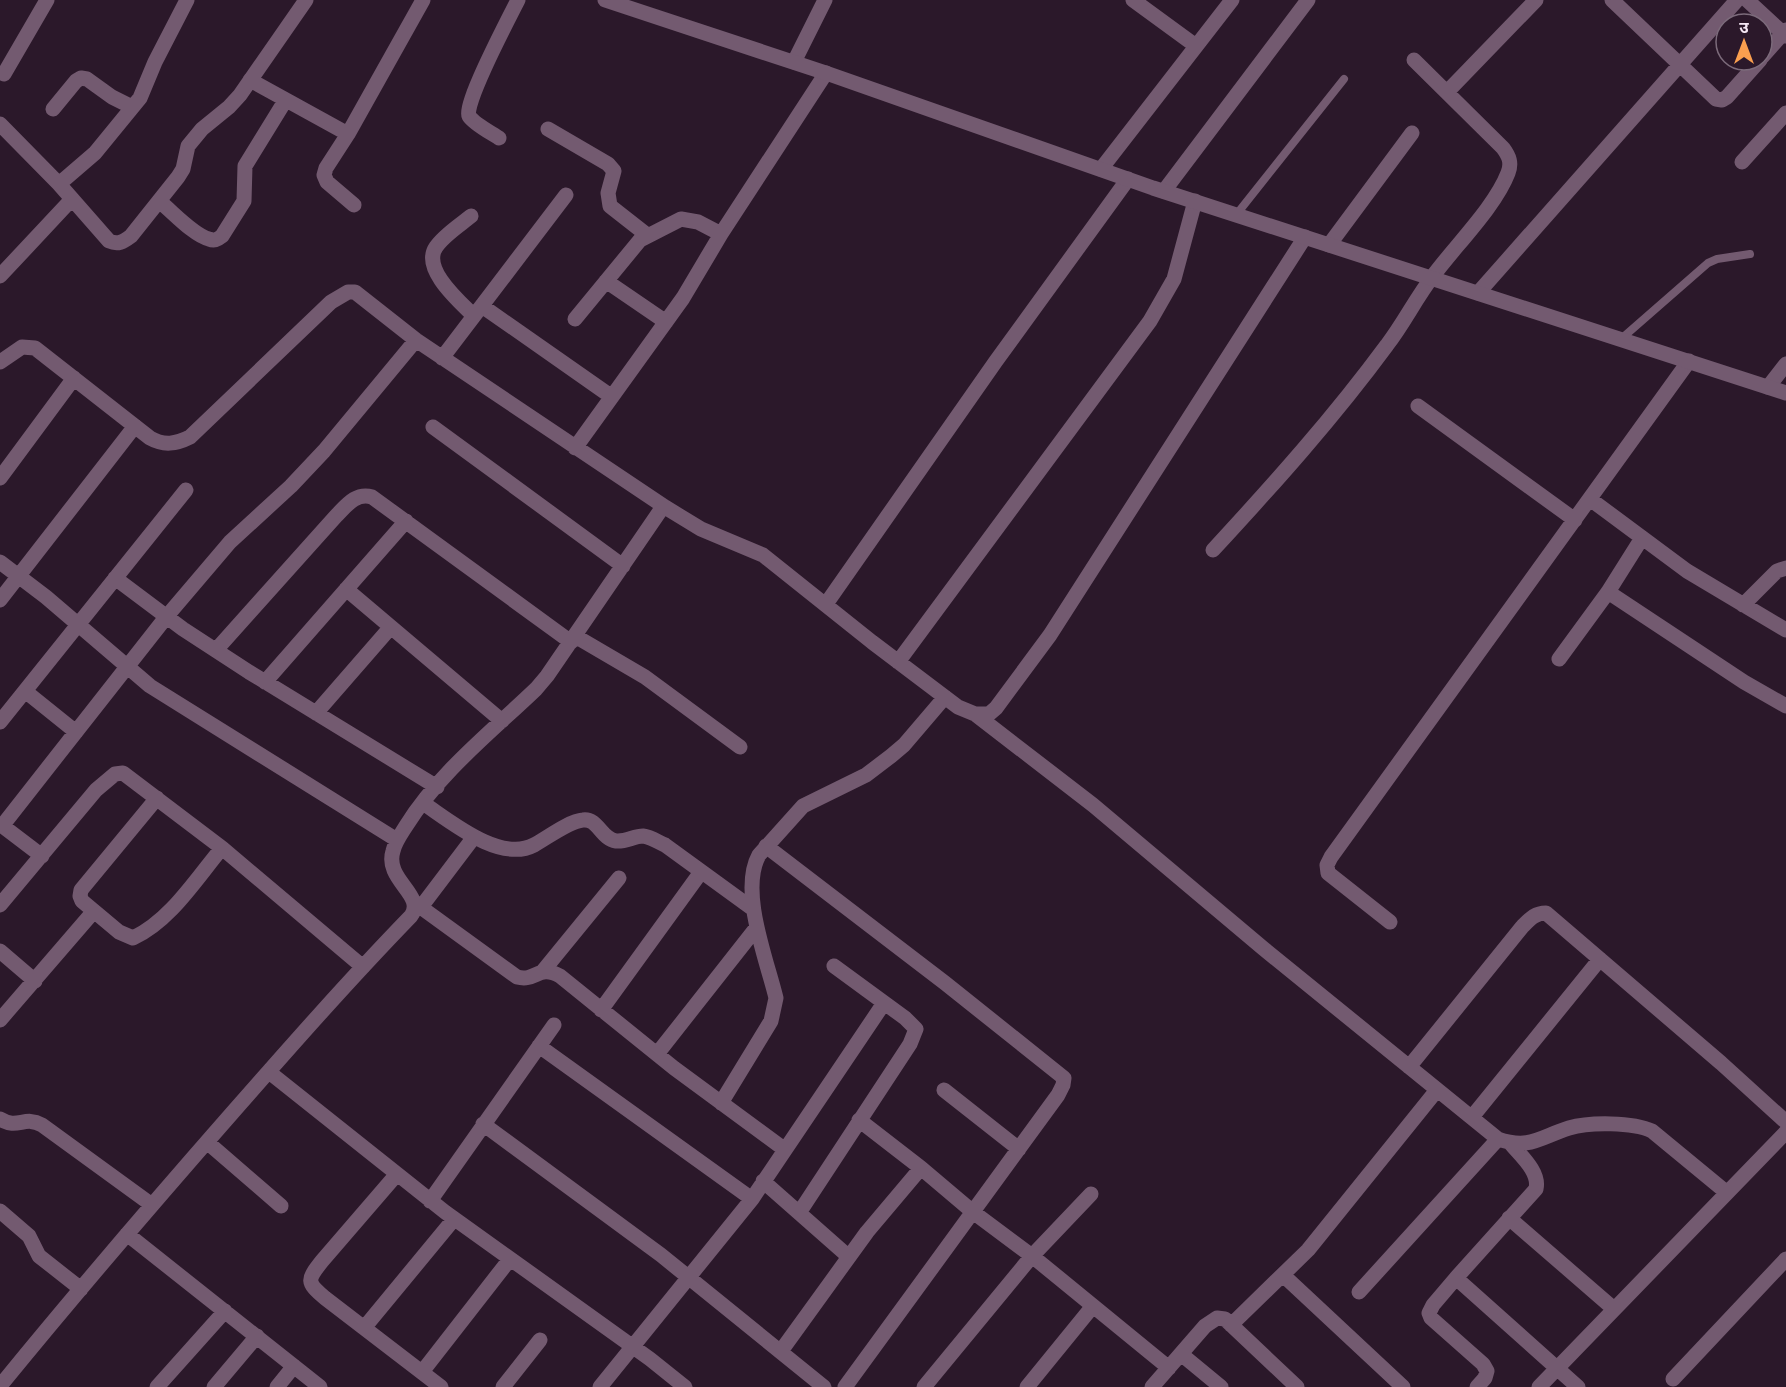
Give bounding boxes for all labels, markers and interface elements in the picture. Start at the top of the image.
north arrow [1714,12,1774,72]
text: उ [1739,17,1749,37]

